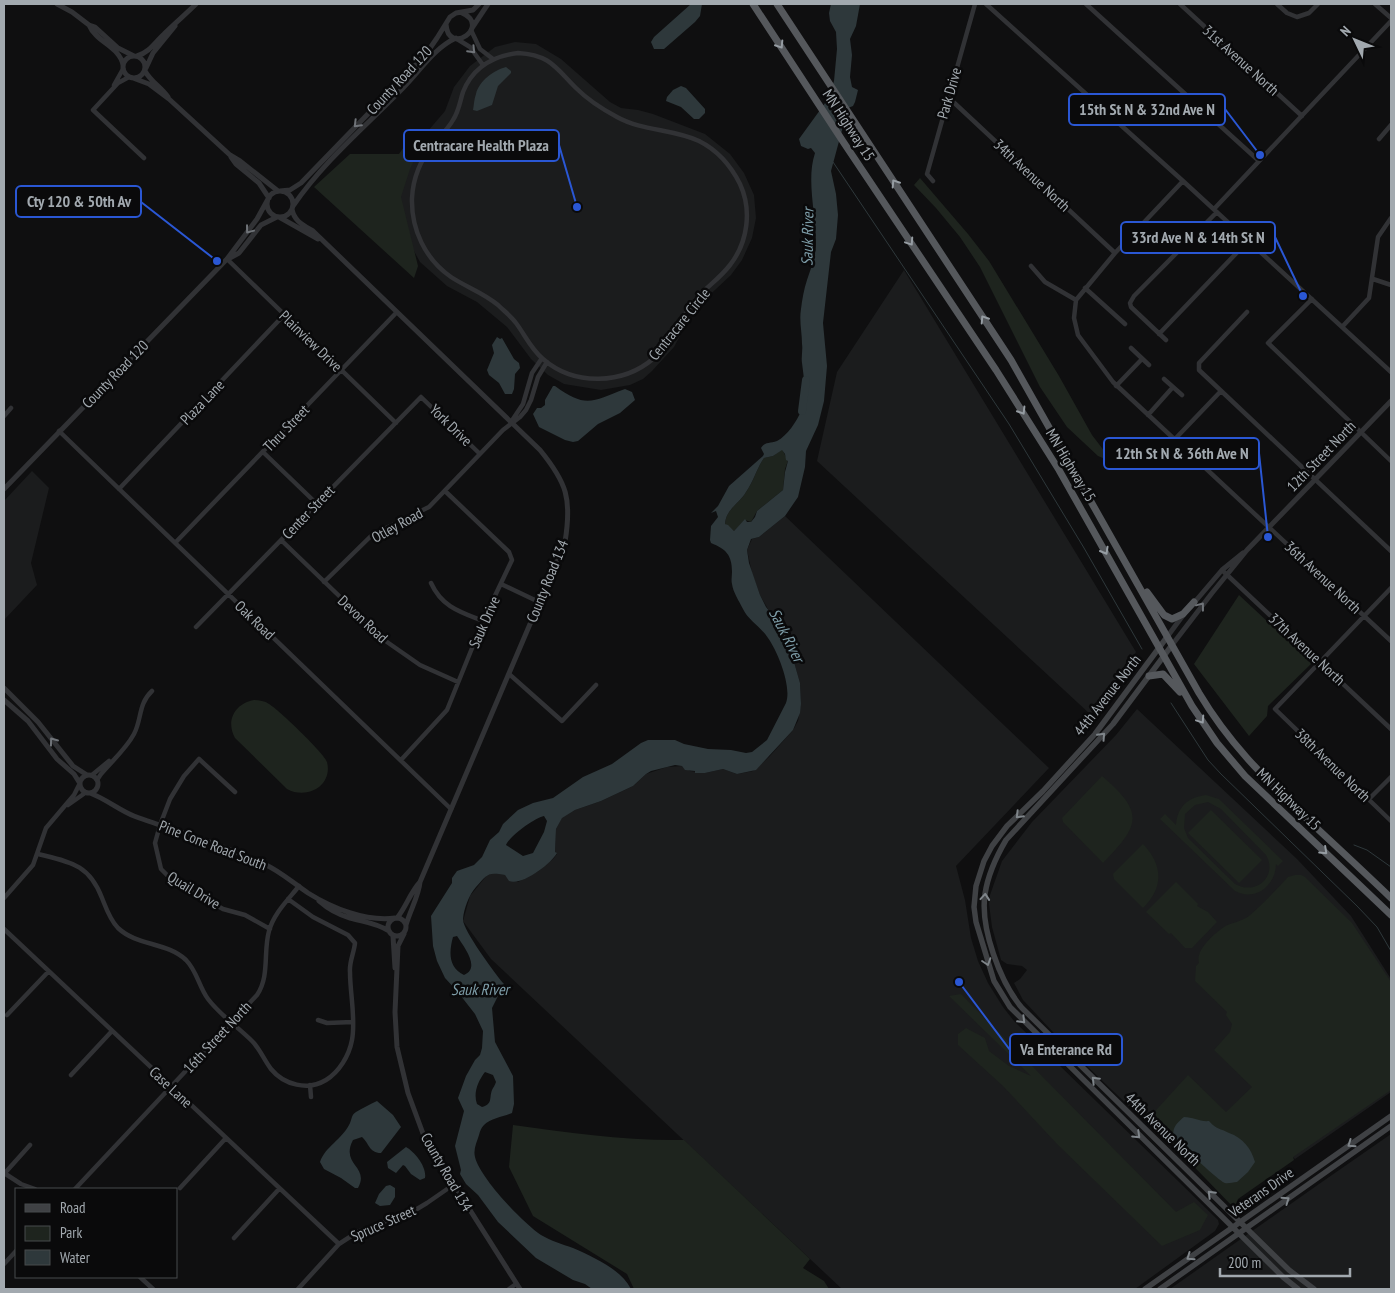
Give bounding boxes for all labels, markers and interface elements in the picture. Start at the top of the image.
north arrow [1330,15,1380,65]
street label: 31st Avenue North [1199,21,1283,99]
text: N [1336,22,1355,40]
one-way arrow [773,39,783,48]
street label: County Road 120 [362,41,436,118]
one-way arrow [466,44,475,53]
street label: Park Drive [933,65,965,121]
street label: MN Highway 15 [819,85,879,165]
callout: 15th St N & 32nd Ave N [1069,94,1225,125]
text: 15th St N & 32nd Ave N [1079,99,1215,119]
one-way arrow [353,118,362,127]
callout: Centracare Health Plaza [404,130,559,161]
text: Centracare Health Plaza [413,135,549,155]
street label: 34th Avenue North [990,135,1074,215]
one-way arrow [892,179,902,188]
callout: Cty 120 & 50th Av [16,186,141,217]
text: Cty 120 & 50th Av [27,191,132,211]
water label: Sauk River [796,205,818,266]
callout: 33rd Ave N & 14th St N [1121,222,1275,253]
one-way arrow [246,224,255,234]
text: 33rd Ave N & 14th St N [1131,227,1265,247]
one-way arrow [904,236,913,246]
street label: Centracare Circle [644,284,714,364]
street label: Plainview Drive [276,306,346,376]
one-way arrow [981,315,990,325]
street label: County Road 120 [78,336,152,412]
street label: Plaza Lane [176,375,228,429]
street label: Thru Street [259,400,313,456]
street label: York Drive [426,400,476,450]
one-way arrow [1015,405,1025,414]
street label: 12th Street North [1282,417,1360,495]
street label: MN Highway 15 [1042,425,1100,505]
callout: 12th St N & 36th Ave N [1104,438,1259,469]
text: 12th St N & 36th Ave N [1115,443,1249,463]
street label: Center Street [278,481,338,543]
street label: Otley Road [368,503,426,547]
street label: County Road 134 [522,537,572,625]
street label: 36th Avenue North [1281,537,1365,617]
one-way arrow [1098,545,1108,554]
street label: Devon Road [334,591,392,647]
street label: Sauk Drive [464,593,504,651]
street label: Oak Road [231,596,279,644]
one-way arrow [1196,603,1204,612]
water label: Sauk River [765,605,810,668]
street label: 37th Avenue North [1265,609,1349,689]
street label: 44th Avenue North [1069,651,1145,739]
one-way arrow [1195,714,1204,724]
street label: 38th Avenue North [1291,724,1375,806]
one-way arrow [1096,733,1105,742]
one-way arrow [50,738,58,747]
street label: MN Highway 15 [1253,764,1325,834]
one-way arrow [1015,809,1024,818]
street label: Pine Cone Road South [156,816,270,874]
one-way arrow [1318,845,1327,854]
street label: Quail Drive [164,867,224,913]
one-way arrow [979,893,990,901]
one-way arrow [982,957,992,966]
water label: Sauk River [451,979,511,999]
street label: 16th Street North [179,997,255,1077]
one-way arrow [1016,1014,1025,1023]
callout: Va Enterance Rd [1010,1034,1122,1065]
text: Va Enterance Rd [1019,1039,1112,1059]
street label: Case Lane [146,1062,196,1112]
one-way arrow [1092,1077,1101,1086]
street label: 44th Avenue North [1121,1088,1205,1170]
street label: County Road 134 [417,1129,477,1215]
one-way arrow [1131,1129,1140,1138]
one-way arrow [1348,1138,1357,1147]
street label: Veterans Drive [1224,1163,1297,1222]
legend [15,1188,178,1278]
one-way arrow [1208,1191,1217,1200]
one-way arrow [1280,1197,1290,1206]
text: Road [60,1198,86,1217]
street label: Spruce Street [348,1200,418,1246]
text: Park [60,1223,82,1242]
scale bar [1220,1246,1350,1278]
text: Water [60,1248,91,1267]
one-way arrow [1187,1252,1196,1260]
text: 200 m [1228,1253,1261,1272]

